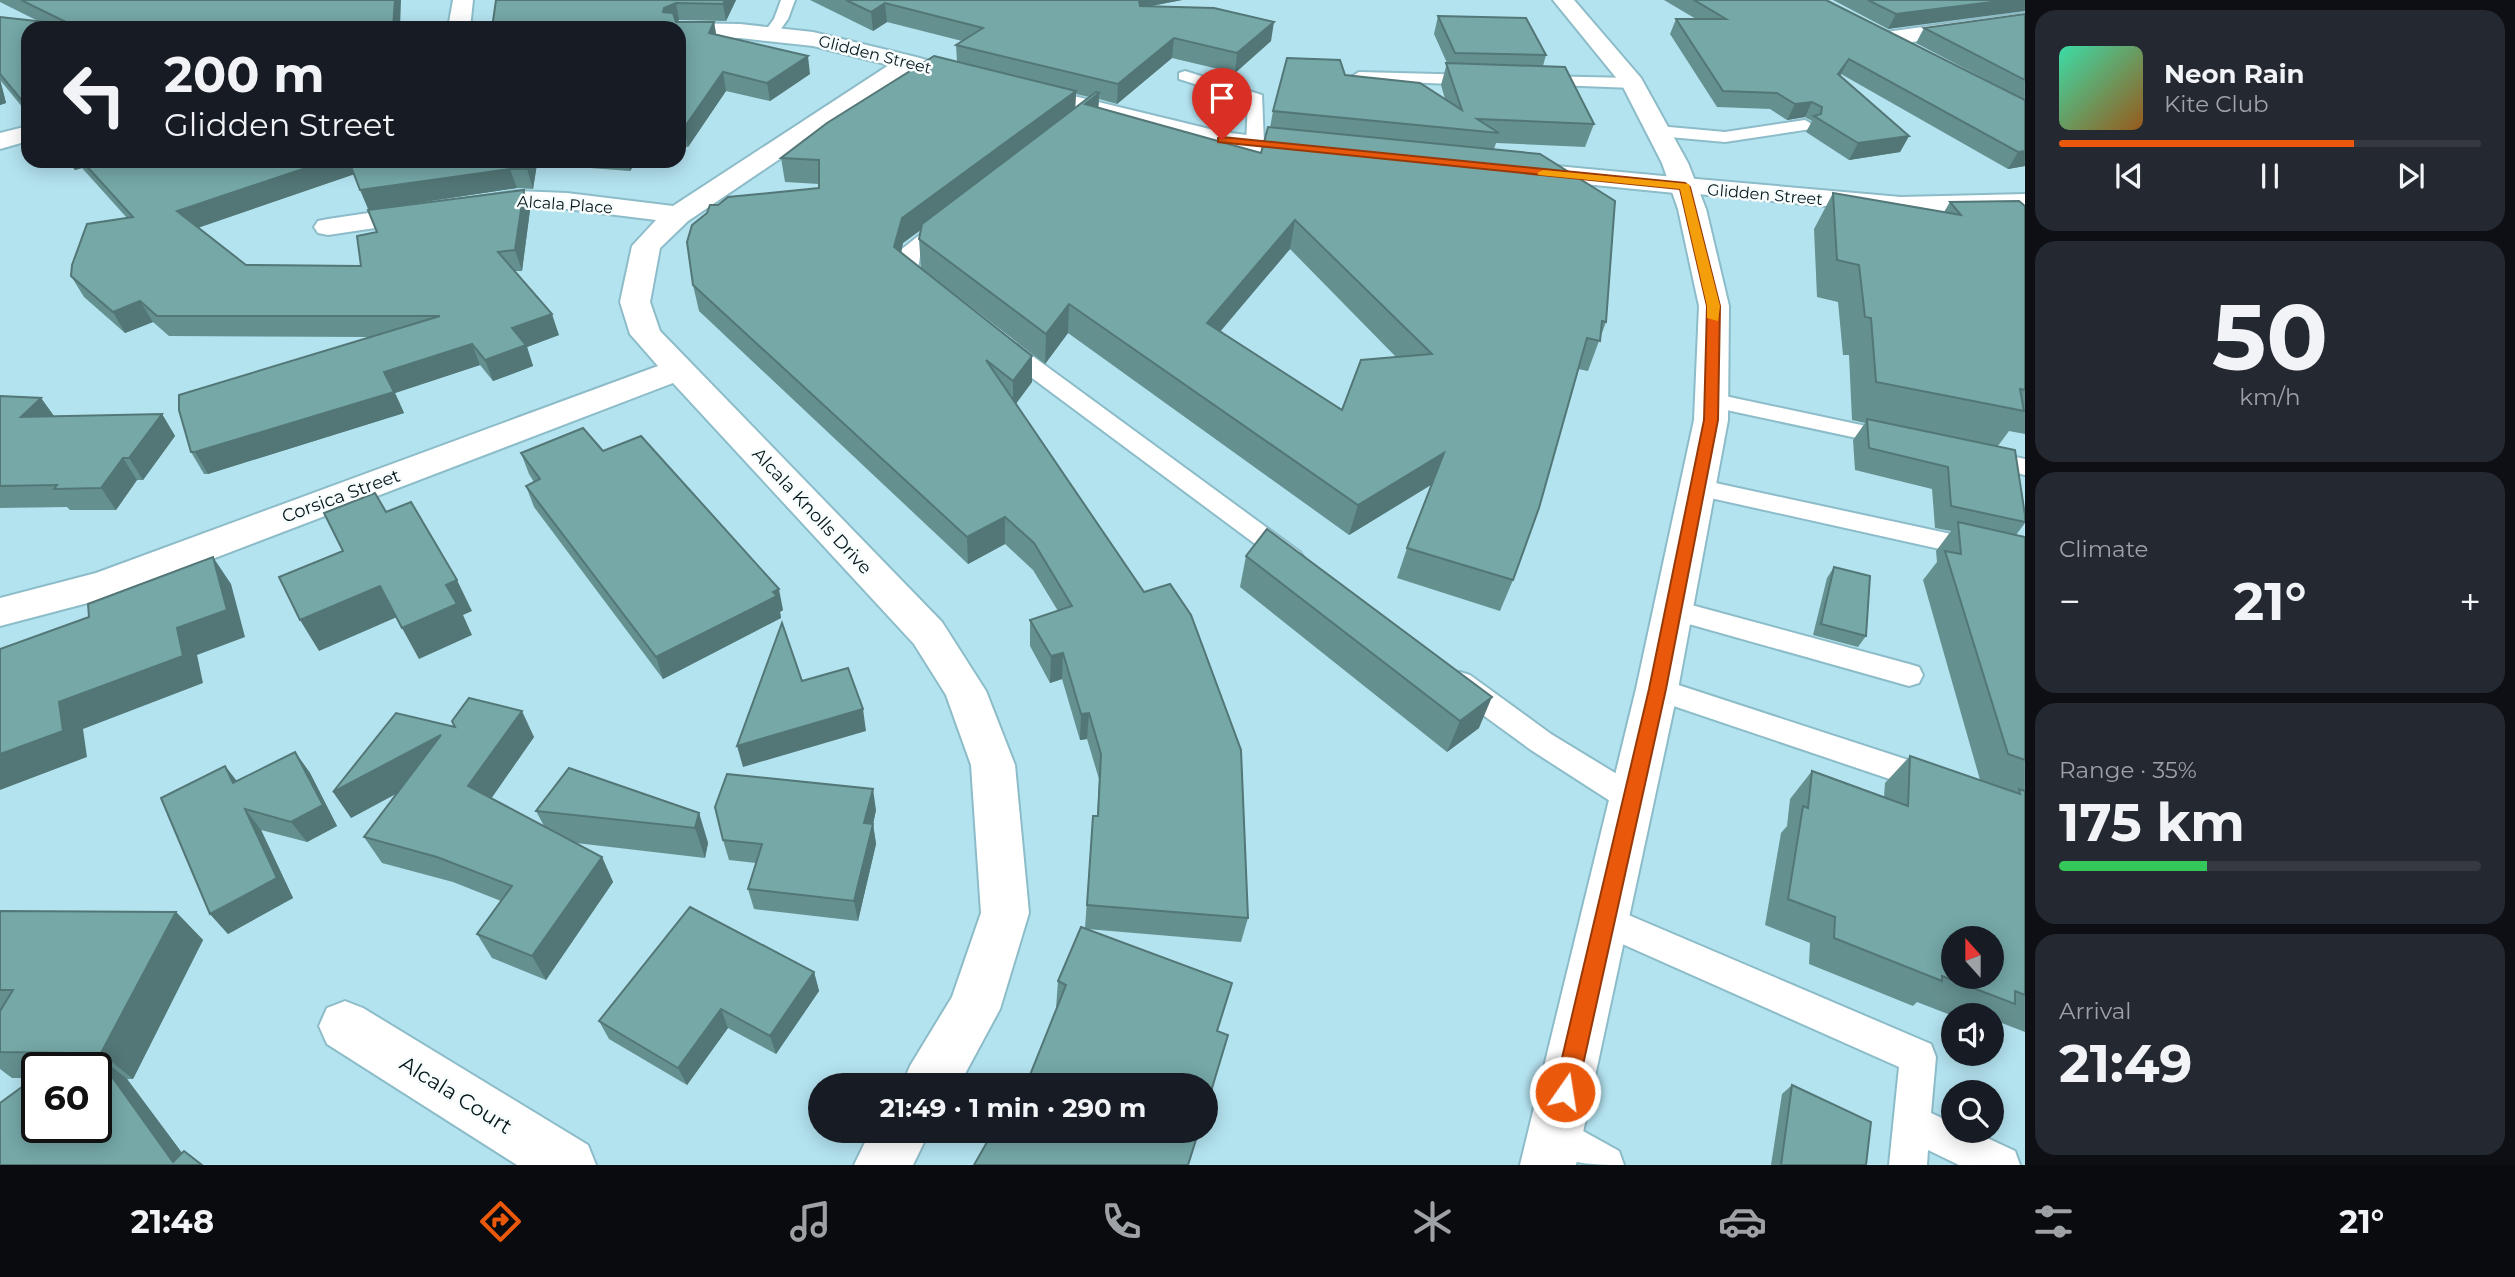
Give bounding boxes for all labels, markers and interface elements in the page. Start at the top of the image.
street label: Glidden Street [816,31,934,78]
text: 200 m [164,45,325,104]
icon: left [49,49,140,140]
text: Neon Rain [2164,58,2305,90]
pin [1192,68,1252,140]
icon: arrive [1203,79,1241,117]
text: Kite Club [2164,90,2269,118]
text: Glidden Street [164,105,395,144]
icon: previous [2110,157,2148,195]
icon: pause [2251,157,2289,195]
icon: next [2392,157,2430,195]
street label: Glidden Street [1706,180,1824,209]
street label: Alcala Place [516,192,613,217]
text: 50 [2212,282,2328,393]
text: km/h [2239,383,2301,411]
street label: Alcala Knolls Drive [748,443,876,579]
street label: Corsica Street [279,464,403,528]
text: Climate [2059,535,2148,563]
text: 21° [2234,570,2306,633]
text: − [2059,578,2081,625]
text: + [2459,578,2481,625]
text: Range · 35% [2059,756,2197,784]
text: 175 km [2059,791,2245,854]
north arrow [1941,926,2004,989]
map controls [1941,926,2004,1143]
text: Arrival [2059,997,2132,1025]
button: sound [1941,1003,2004,1066]
text: 21:49 [2059,1032,2192,1095]
street label: Alcala Court [396,1050,517,1139]
speed limit sign: 60 [21,1052,112,1143]
position arrow [1528,1055,1602,1129]
button: search [1941,1080,2004,1143]
text: 21:49 · 1 min · 290 m [880,1092,1146,1124]
icon: directions [476,1197,525,1246]
icon: music [786,1197,835,1246]
icon: phone [1097,1197,1146,1246]
icon: climate [1408,1197,1457,1246]
icon: car [1718,1197,1767,1246]
icon: filters [2029,1197,2078,1246]
text: 21:48 [131,1202,214,1241]
text: 21° [2339,1202,2384,1241]

